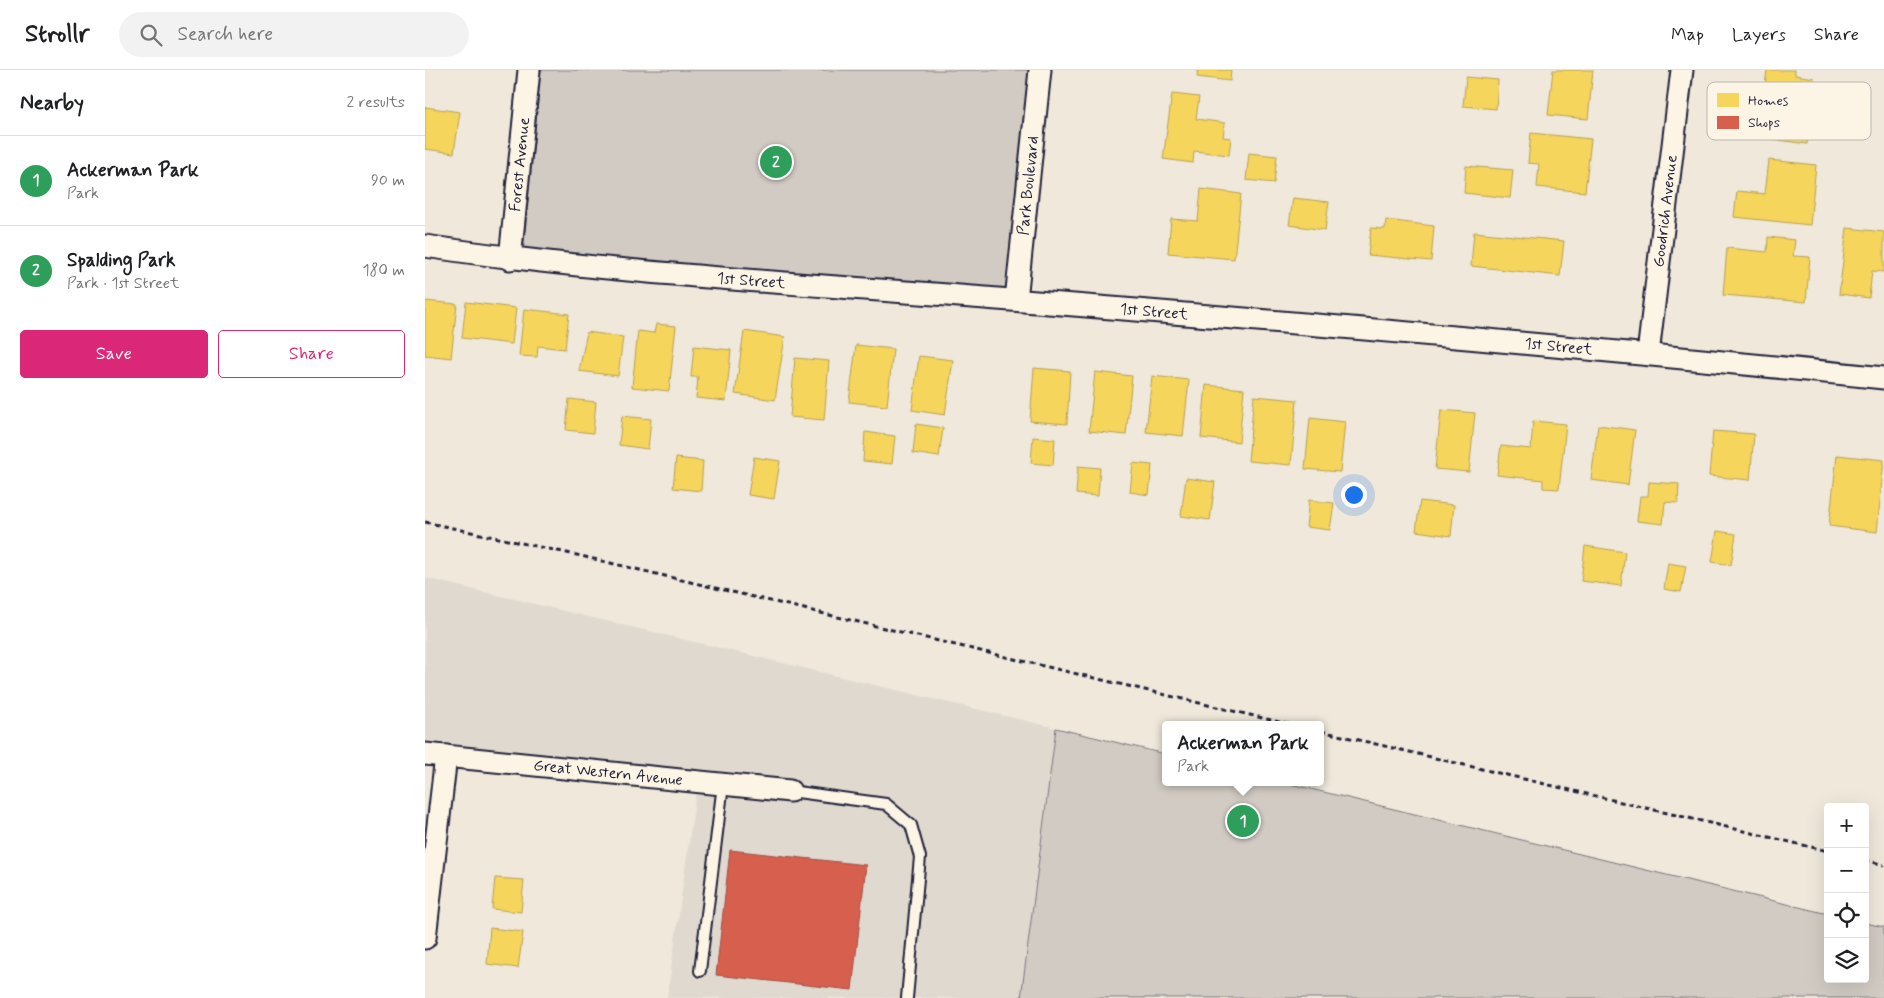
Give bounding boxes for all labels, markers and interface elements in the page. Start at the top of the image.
search box [119,12,469,57]
text: Strollr [25,19,89,50]
icon: search [137,21,165,49]
text: Search here [177,22,273,47]
text: Map [1671,23,1704,47]
text: Layers [1732,23,1786,47]
text: Share [1814,23,1859,47]
legend [1707,82,1871,140]
text: Nearby [20,89,84,117]
text: 2 results [347,92,405,113]
text: Homes [1748,92,1789,110]
text: Shops [1748,114,1780,132]
street label: Forest Avenue [504,116,535,213]
street label: Park Boulevard [1012,135,1044,236]
pin: 2 [760,143,792,181]
street label: Goodrich Avenue [1648,154,1682,268]
text: Ackerman Park [67,158,199,183]
text: 1 [32,170,40,191]
text: 90 m [371,170,405,191]
text: Park [67,183,99,204]
text: Spalding Park [67,248,175,273]
text: 2 [32,260,40,281]
text: 180 m [362,260,405,281]
street label: 1st Street [716,267,787,294]
text: Park · 1st Street [67,273,179,294]
street label: 1st Street [1119,298,1189,325]
button: Save [20,330,208,378]
button: Share [218,330,405,378]
street label: 1st Street [1523,333,1594,360]
your location [1341,482,1367,508]
popup [1162,721,1324,786]
text: Ackerman Park [1177,731,1309,756]
street label: Great Western Avenue [532,755,684,791]
text: Park [1177,756,1209,777]
pin: 1 [1227,802,1259,840]
map controls [1824,803,1869,983]
button: + [1824,803,1869,848]
button: − [1824,848,1869,893]
button: locate [1824,893,1869,938]
button: layers [1824,938,1869,983]

